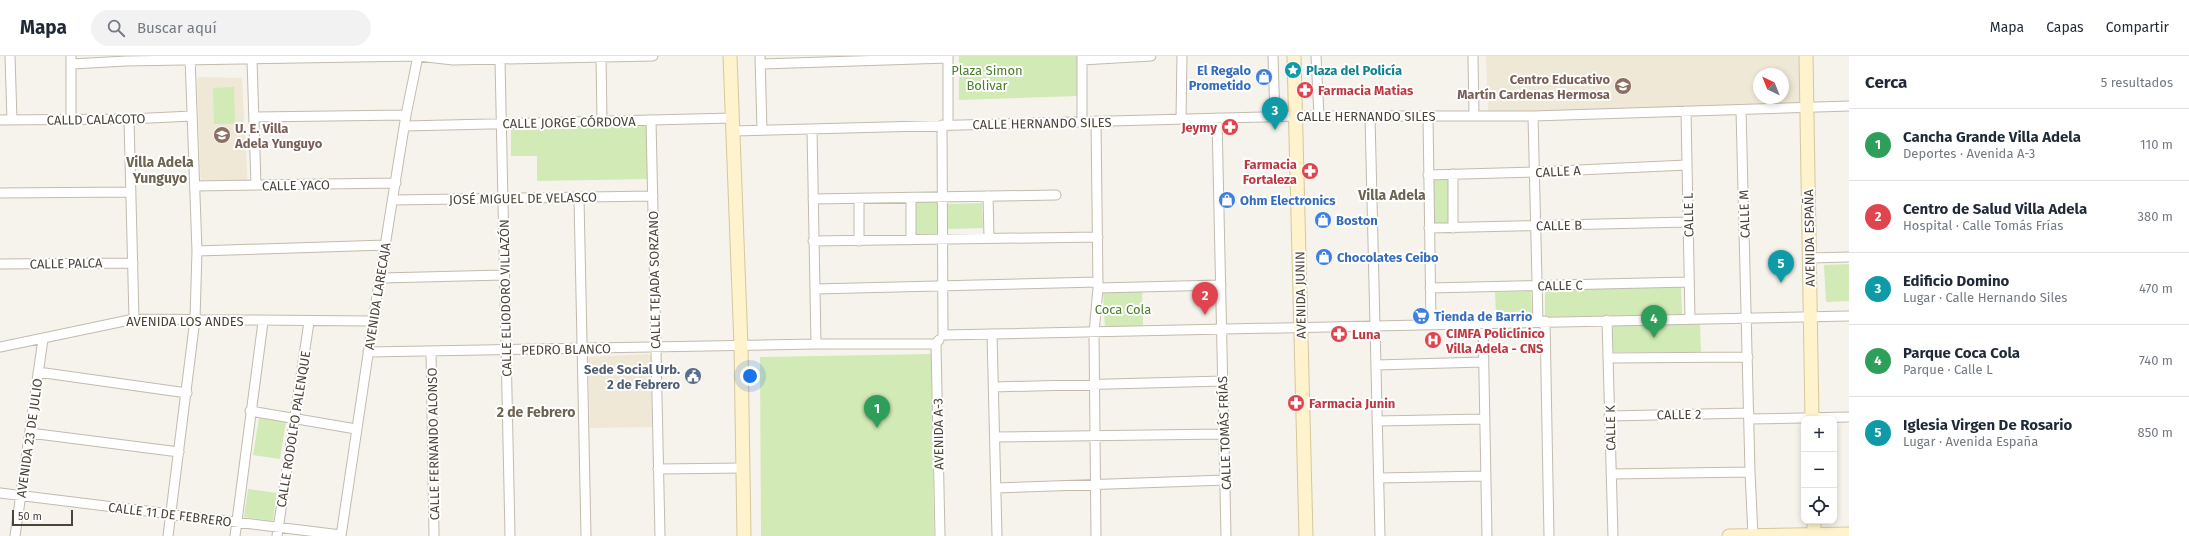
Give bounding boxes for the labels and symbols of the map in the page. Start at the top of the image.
place icon: Plaza del Policía [1283,60,1303,80]
park label: Plaza Simon Bolivar [951,63,1023,93]
place label: El Regalo Prometido [1189,63,1251,93]
place label: Plaza del Policía [1306,63,1402,78]
shop icon: El Regalo Prometido [1254,67,1274,87]
north arrow [1753,68,1789,104]
place label: Centro Educativo Martín Cardenas Hermosa [1457,72,1610,102]
school or university icon: Centro Educativo Martín Cardenas Hermosa [1613,76,1633,96]
pharmacy icon: Farmacia Matias [1295,80,1315,100]
place label: Farmacia Matias [1318,83,1414,98]
pin: 3 [1262,97,1288,130]
street label: CALLE HERNANDO SILES [1296,109,1436,124]
street label: CALLD CALACOTO [46,111,146,128]
street label: CALLE JORGE CÓRDOVA [502,114,636,131]
street label: CALLE HERNANDO SILES [972,115,1112,132]
pharmacy icon: Jeymy [1220,117,1240,137]
place label: Jeymy [1180,120,1217,135]
place label: U. E. Villa Adela Yunguyo [234,121,323,151]
school or university icon: U. E. Villa Adela Yunguyo [212,125,232,145]
district label: Villa Adela Yunguyo [125,154,194,187]
place label: Farmacia Fortaleza [1243,157,1297,187]
pharmacy icon: Farmacia Fortaleza [1300,161,1320,181]
street label: CALLE A [1535,163,1582,180]
street label: CALLE YACO [262,177,330,194]
district label: Villa Adela [1357,187,1426,204]
street label: AVENIDA ESPAÑA [1801,188,1818,287]
street label: JOSÉ MIGUEL DE VELASCO [449,190,597,207]
shop icon: Ohm Electronics [1217,190,1237,210]
street label: CALLE M [1736,190,1753,238]
street label: CALLE L [1681,192,1696,237]
place label: Ohm Electronics [1240,193,1336,208]
shop icon: Boston [1313,210,1333,230]
street label: CALLE TEJADA SORZANO [646,211,663,349]
place label: Boston [1336,213,1378,228]
street label: CALLE B [1536,218,1582,233]
street label: CALLE ELIODORO VILLAZÓN [497,219,514,377]
street label: AVENIDA LARECAJA [362,241,393,351]
shop icon: Chocolates Ceibo [1314,247,1334,267]
place label: Chocolates Ceibo [1337,250,1439,265]
pin: 5 [1768,250,1794,283]
street label: AVENIDA JUNIN [1292,251,1309,339]
street label: CALLE PALCA [29,255,103,272]
street label: CALLE C [1537,278,1584,293]
pin: 2 [1192,282,1218,315]
park label: Coca Cola [1095,302,1151,317]
pin: 4 [1641,305,1667,338]
supermarket icon: Tienda de Barrio [1411,306,1431,326]
place label: Tienda de Barrio [1434,309,1533,324]
street label: AVENIDA LOS ANDES [126,314,244,329]
pharmacy icon: Luna [1329,324,1349,344]
place label: CIMFA Policlínico Villa Adela - CNS [1445,326,1545,356]
place label: Luna [1352,327,1381,342]
hospital icon: CIMFA Policlínico Villa Adela - CNS [1423,330,1443,350]
street label: PEDRO BLANCO [521,341,611,358]
street label: CALLE RODOLFO PALENQUE [274,350,313,508]
place label: Sede Social Urb. 2 de Febrero [584,362,680,392]
public building icon: Sede Social Urb. 2 de Febrero [683,366,703,386]
your location [740,366,760,386]
street label: CALLE FERNANDO ALONSO [425,368,442,520]
street label: CALLE TOMÁS FRÍAS [1215,376,1234,490]
street label: AVENIDA 23 DE JULIO [14,377,45,499]
pharmacy icon: Farmacia Junin [1286,393,1306,413]
pin: 1 [864,395,890,428]
place label: Farmacia Junin [1309,396,1395,411]
street label: AVENIDA A-3 [930,398,947,470]
district label: 2 de Febrero [497,404,575,421]
street label: CALLE K [1603,405,1618,451]
street label: CALLE 2 [1657,407,1701,422]
street label: CALLE 11 DE FEBRERO [107,499,232,530]
scale bar [12,508,73,527]

